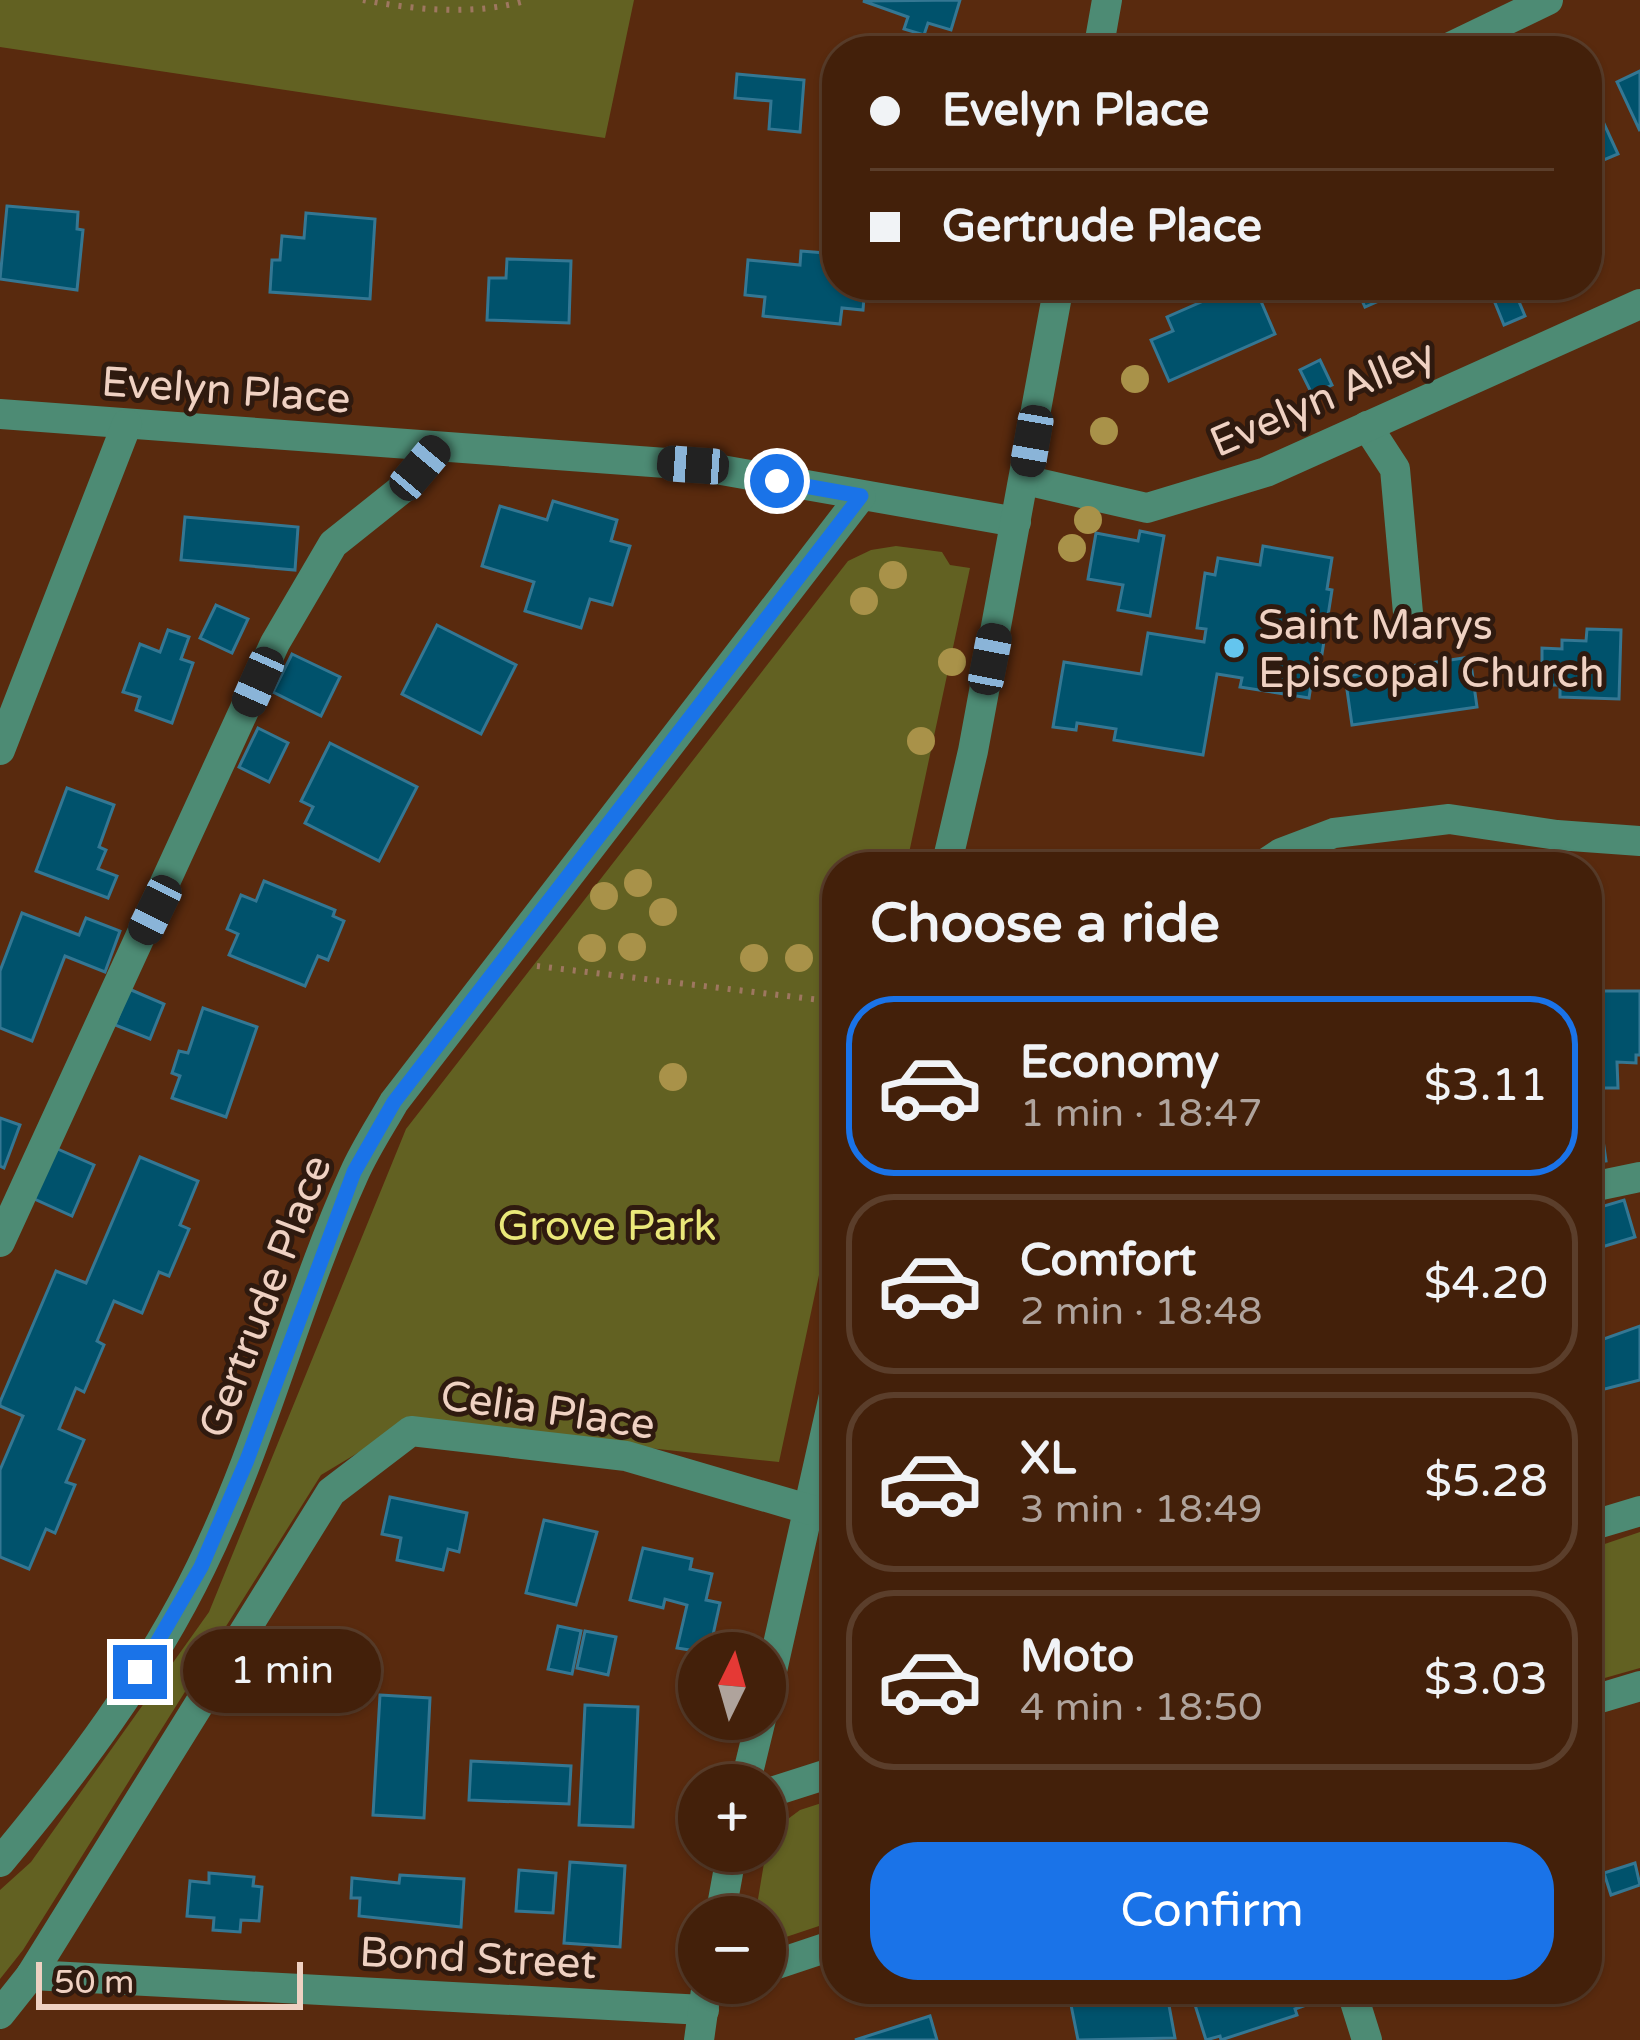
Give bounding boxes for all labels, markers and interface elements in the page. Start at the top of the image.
text: Evelyn Place [942,84,1209,138]
text: Gertrude Place [942,200,1262,254]
street label: Evelyn Alley [1202,328,1443,469]
street label: Evelyn Place [100,356,352,425]
car [1008,402,1056,480]
car [383,429,457,507]
car [656,445,730,485]
route start [750,454,804,508]
place label: Saint Marys Episcopal Church [1258,600,1604,699]
car [965,620,1015,698]
marker: Saint Marys Episcopal Church [1221,635,1247,661]
car [227,642,289,722]
car [123,870,187,950]
text: Choose a ride [870,891,1220,956]
icon: car [876,1032,984,1140]
text: Economy [1020,1036,1219,1090]
text: $3.11 [1424,1059,1548,1113]
text: 1 min · 18:47 [1020,1090,1262,1137]
street label: Gertrude Place [188,1148,343,1445]
park label: Grove Park [498,1201,716,1252]
icon: car [876,1230,984,1338]
text: Comfort [1020,1234,1196,1288]
text: $4.20 [1424,1257,1548,1311]
text: 2 min · 18:48 [1020,1288,1262,1335]
street label: Celia Place [437,1370,658,1451]
icon: car [876,1428,984,1536]
text: XL [1020,1432,1076,1486]
text: $5.28 [1424,1455,1548,1509]
text: 3 min · 18:49 [1020,1486,1262,1533]
icon: car [876,1626,984,1734]
callout: 1 min [182,1630,380,1714]
text: Moto [1020,1630,1134,1684]
north arrow [678,1632,786,1740]
map controls [678,1632,786,2004]
route end [113,1645,167,1699]
text: 1 min [230,1647,334,1694]
text: $3.03 [1424,1653,1548,1707]
text: 4 min · 18:50 [1020,1684,1262,1731]
button: + [678,1764,786,1872]
button: Confirm [870,1842,1554,1980]
button: − [678,1896,786,2004]
street label: Bond Street [358,1927,598,1990]
scale bar [36,1956,303,2009]
text: 50 m [54,1963,134,2002]

